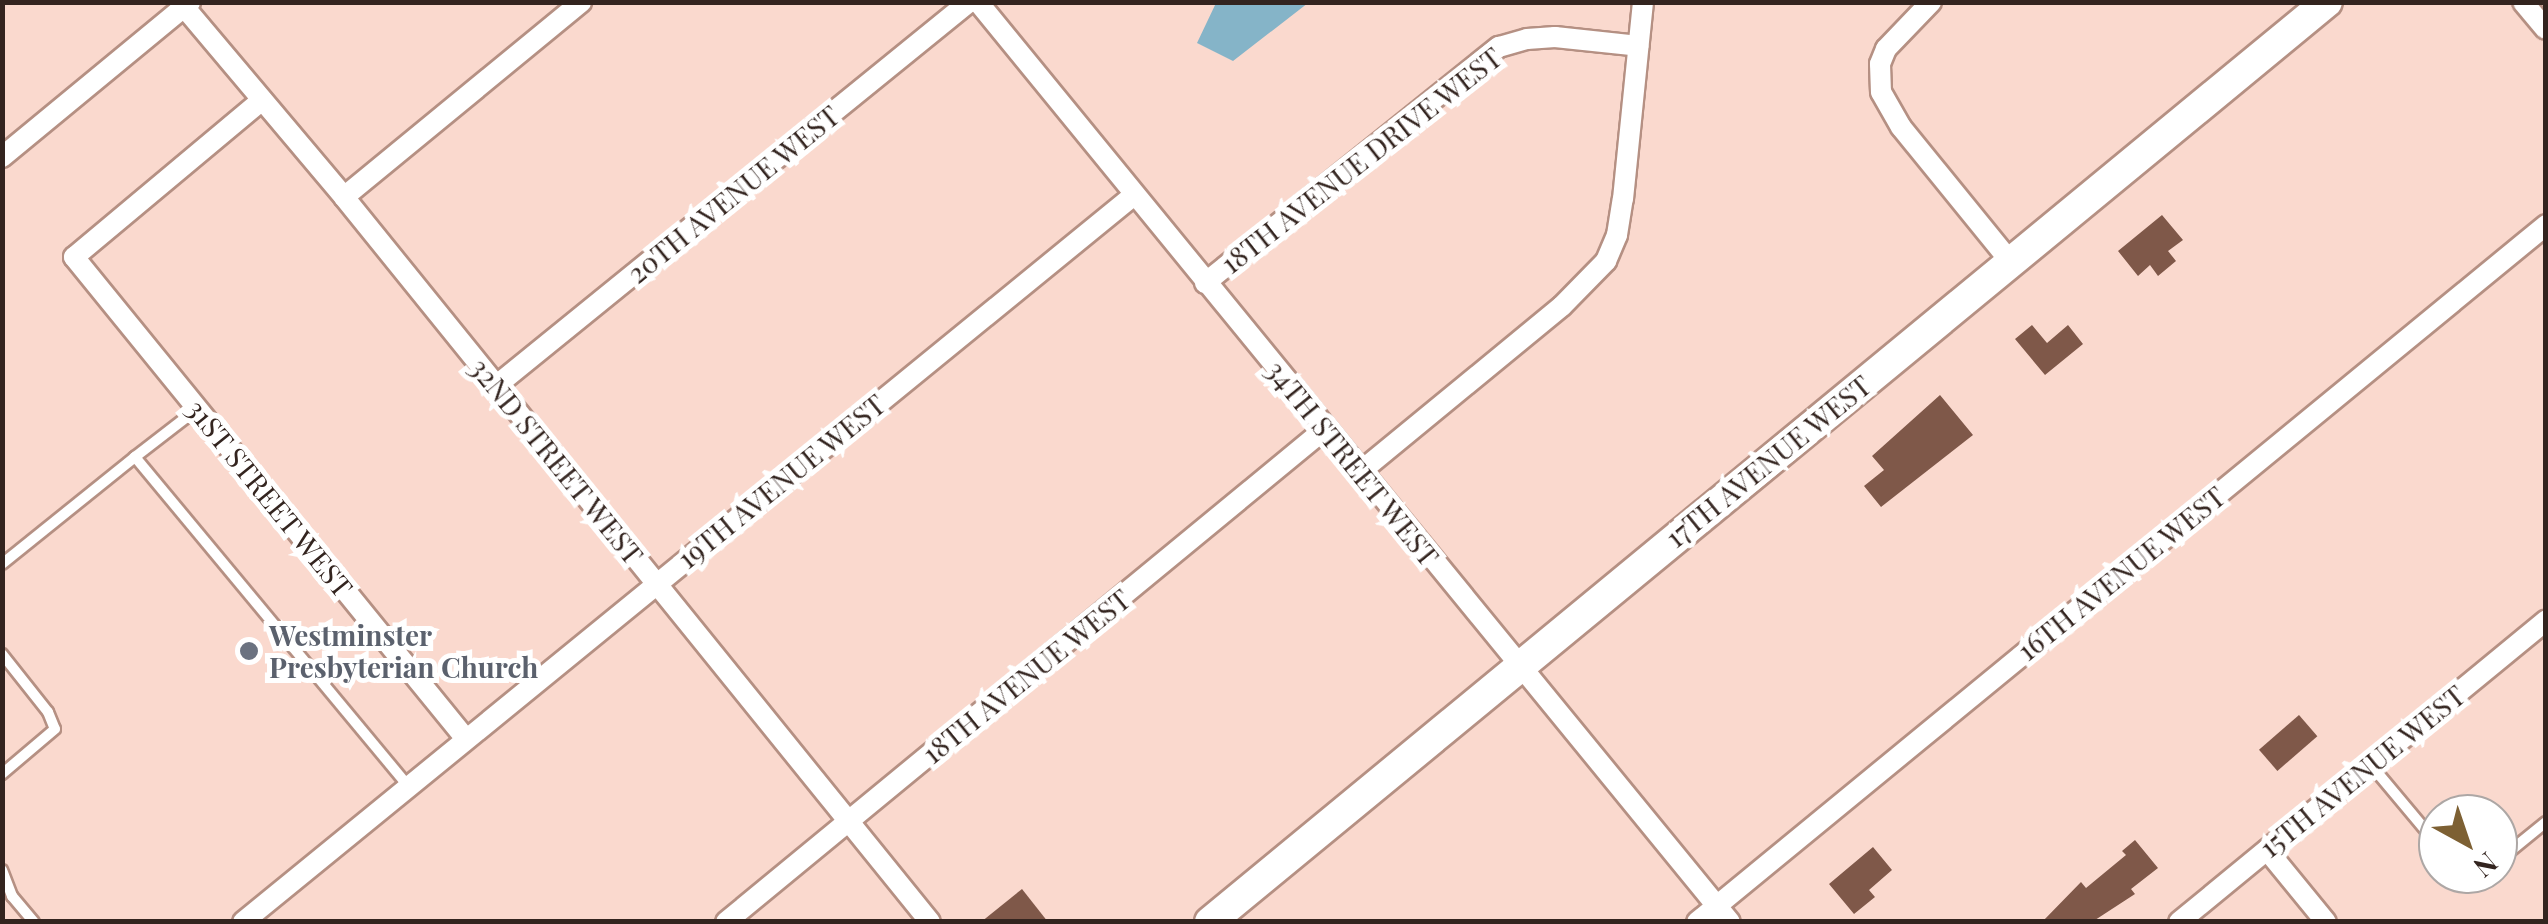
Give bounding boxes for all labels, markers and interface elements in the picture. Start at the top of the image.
street label: 18TH AVENUE DRIVE WEST [1213,39,1509,281]
street label: 20TH AVENUE WEST [620,98,846,290]
street label: 32ND STREET WEST [463,351,651,571]
street label: 34TH STREET WEST [1259,353,1447,573]
street label: 17TH AVENUE WEST [1658,367,1878,555]
street label: 19TH AVENUE WEST [670,386,892,576]
street label: 31ST STREET WEST [179,392,361,604]
street label: 16TH AVENUE WEST [2010,478,2232,668]
street label: 18TH AVENUE WEST [915,581,1137,771]
place label: Westminster Presbyterian Church [269,618,538,684]
marker: Westminster Presbyterian Church [238,640,260,662]
street label: 15TH AVENUE WEST [2252,677,2472,865]
north arrow [2418,794,2518,894]
text: N [2467,845,2506,887]

